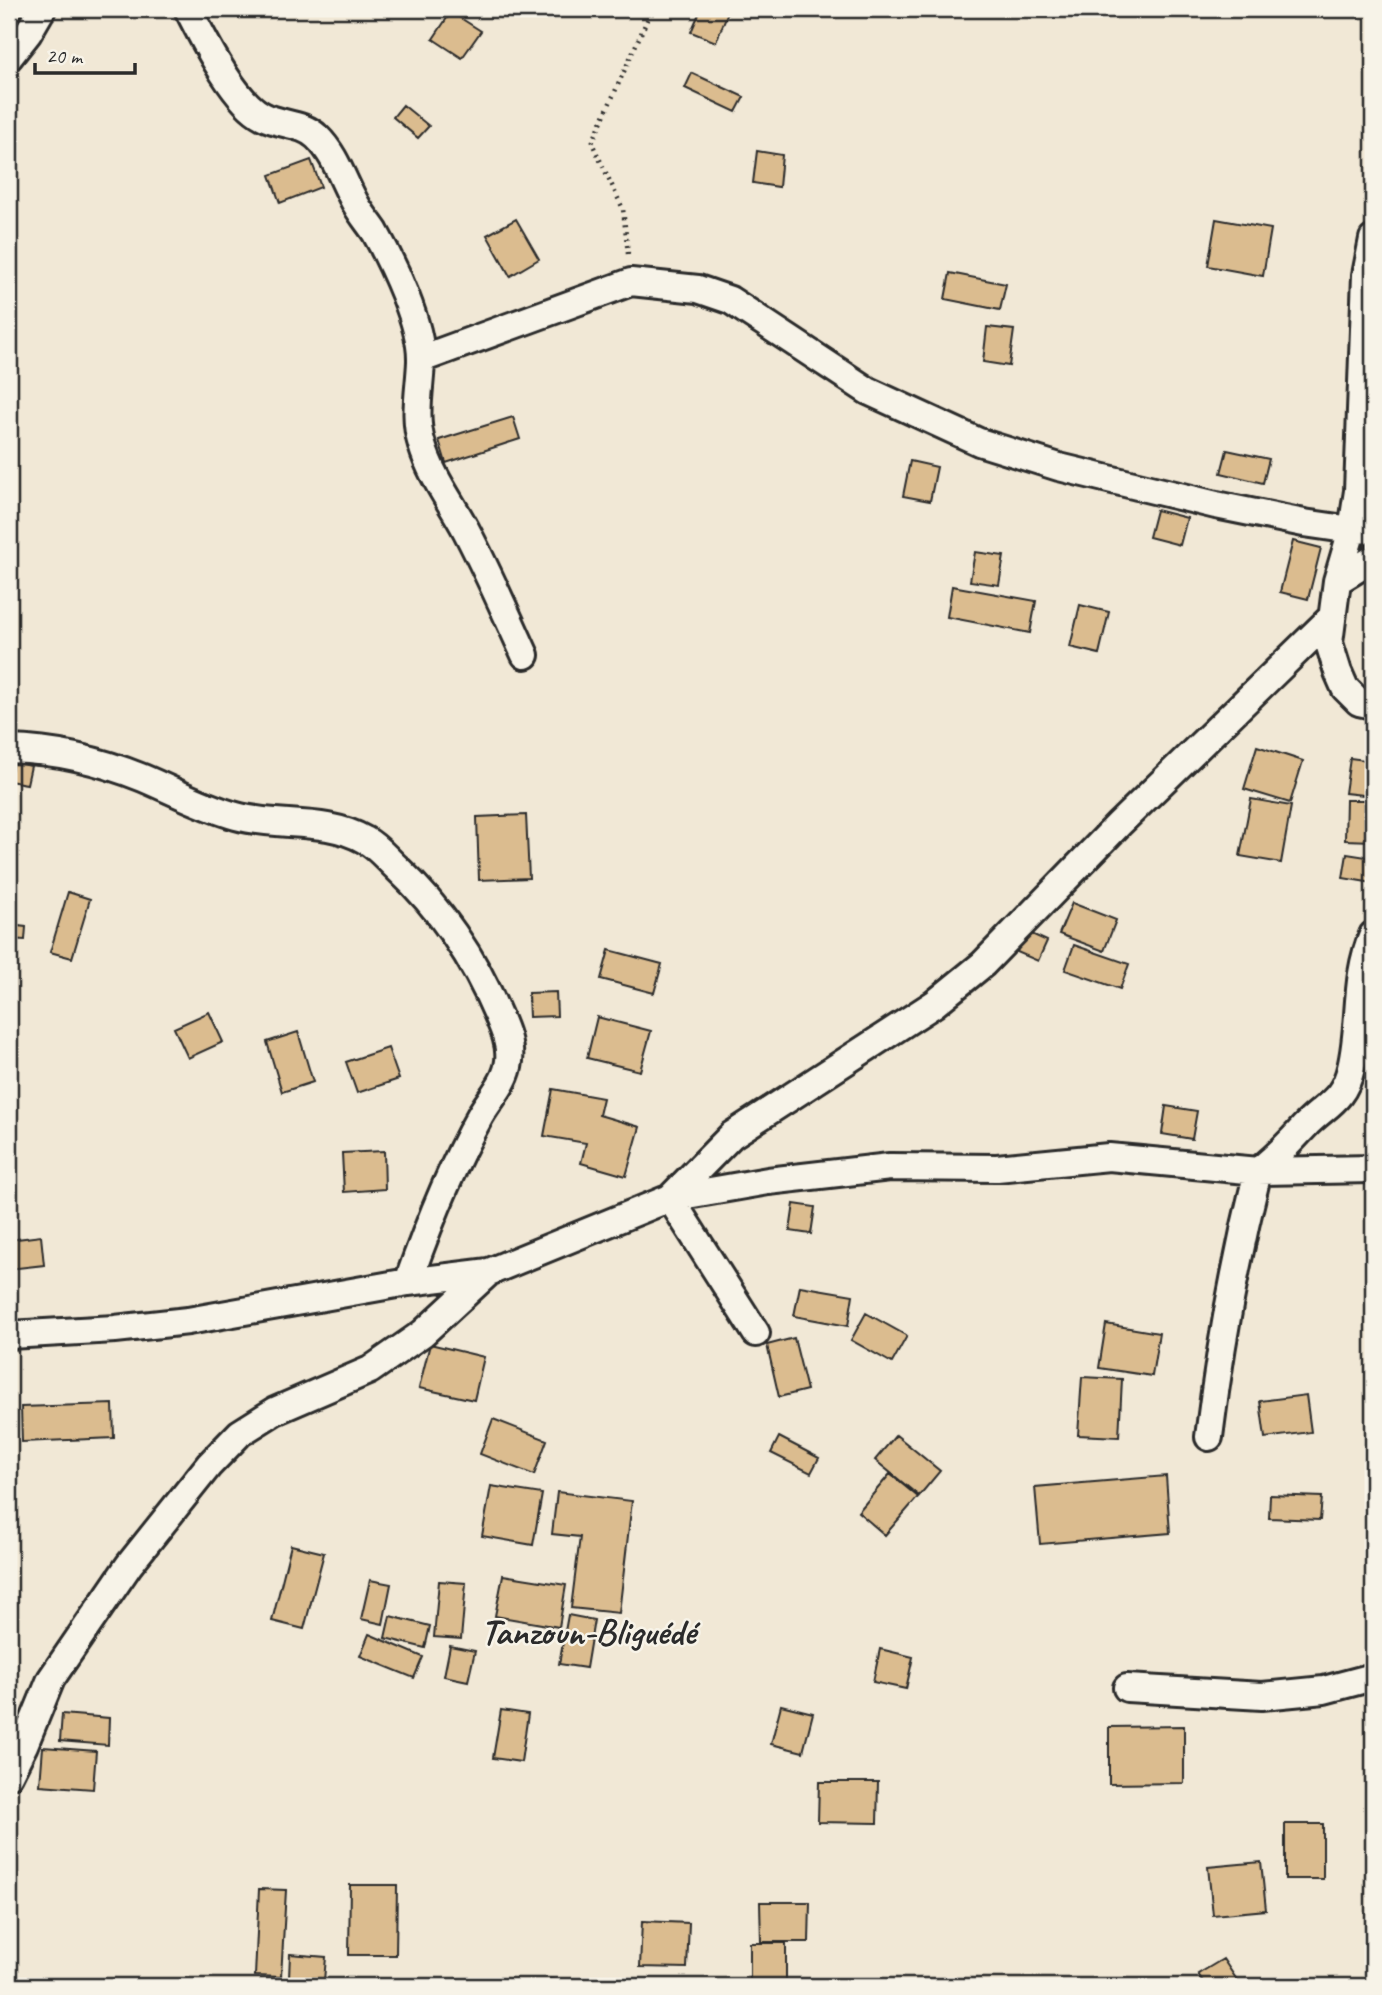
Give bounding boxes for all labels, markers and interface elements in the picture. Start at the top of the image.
scale bar [35,32,135,76]
text: 20 m [46,43,84,69]
district label: Tanzoun-Bliguédé [481,1608,701,1655]

